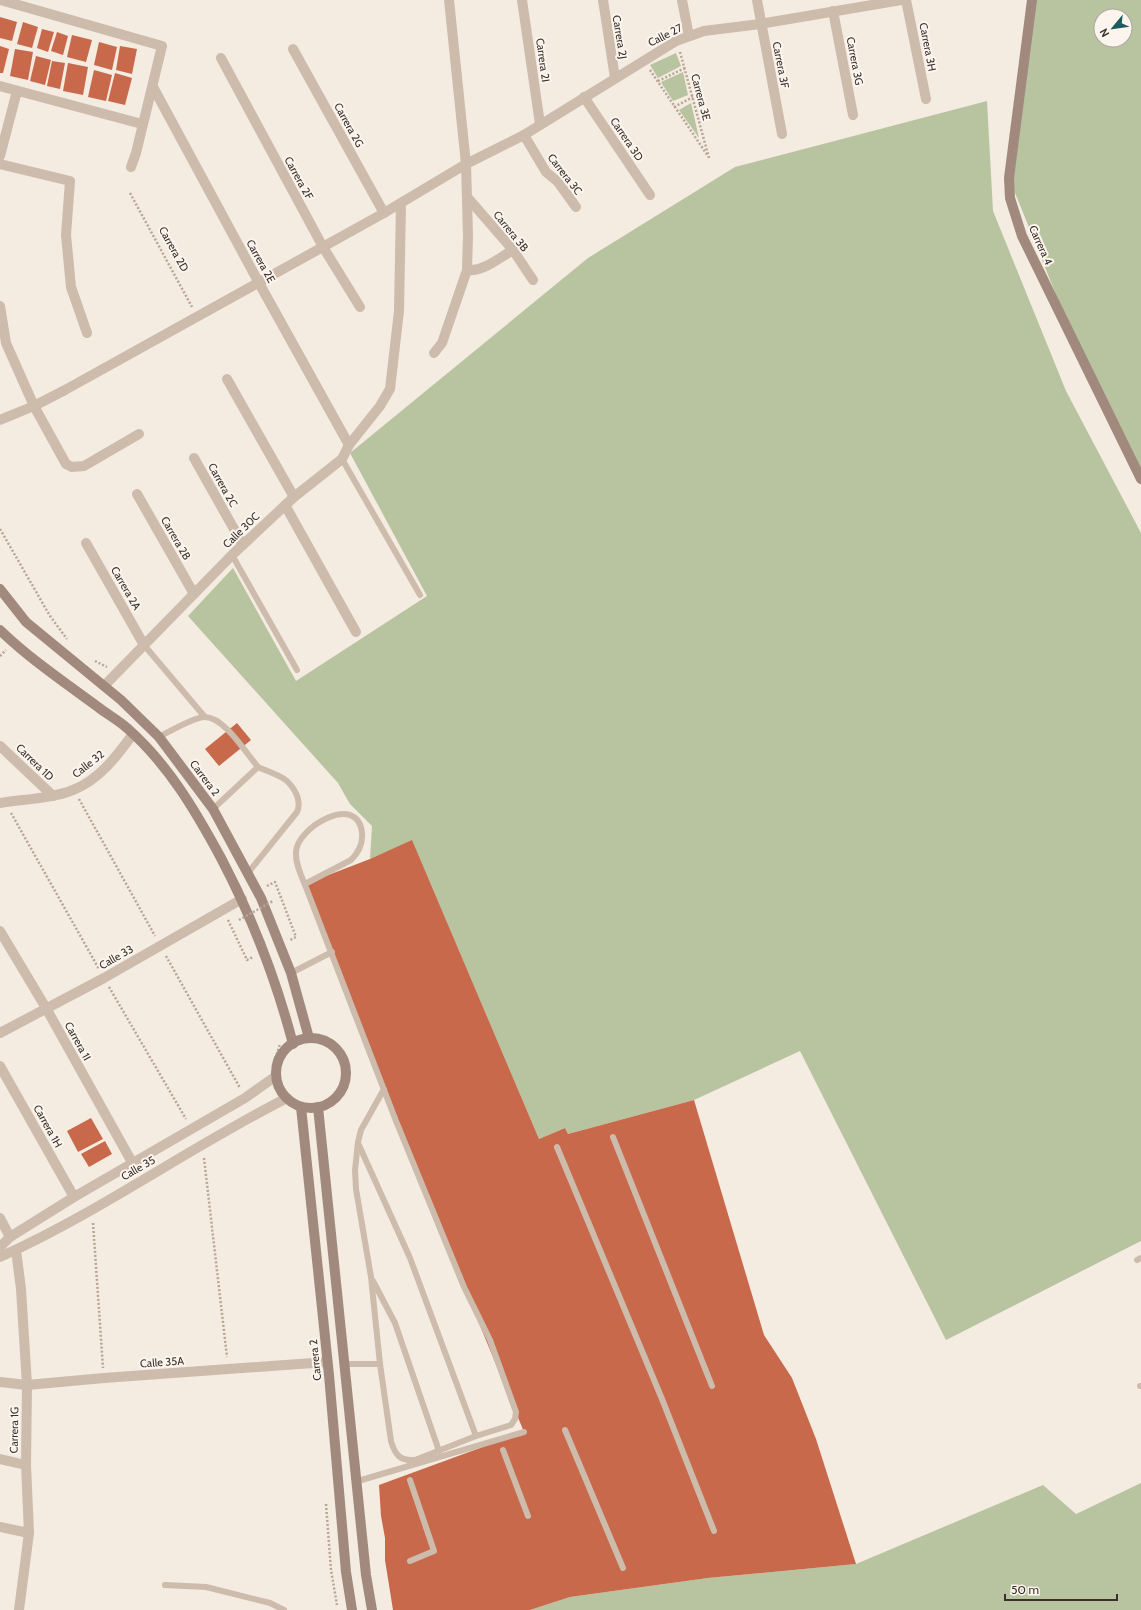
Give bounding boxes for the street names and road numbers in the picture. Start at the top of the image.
street label: Carrera 2J [610,14,630,60]
street label: Calle 27 [646,20,685,50]
street label: Carrera 3H [916,21,940,73]
street label: Carrera 3G [843,36,867,86]
street label: Carrera 2I [533,37,553,83]
street label: Carrera 3F [770,40,792,90]
street label: Carrera 3E [688,72,714,122]
street label: Carrera 2G [331,100,367,150]
street label: Carrera 3D [607,115,647,163]
street label: Carrera 3C [545,151,586,198]
street label: Carrera 2F [281,154,317,202]
street label: Carrera 3B [490,208,532,254]
street label: Carrera 4 [1026,223,1056,268]
street label: Carrera 2D [156,224,192,274]
street label: Carrera 2E [243,237,279,285]
street label: Carrera 2C [205,461,241,510]
street label: Calle 30C [220,509,262,551]
street label: Carrera 2B [158,514,194,563]
street label: Carrera 2A [108,564,144,613]
street label: Carrera 1D [13,741,57,783]
street label: Calle 32 [69,747,107,781]
street label: Carrera 2 [187,757,223,799]
street label: Calle 33 [96,942,136,972]
street label: Carrera 1I [62,1019,94,1063]
street label: Carrera 1H [30,1102,66,1150]
street label: Calle 35 [118,1153,158,1183]
street label: Carrera 2 [306,1338,324,1381]
street label: Calle 35A [140,1353,185,1371]
street label: Carrera 1G [7,1407,21,1453]

